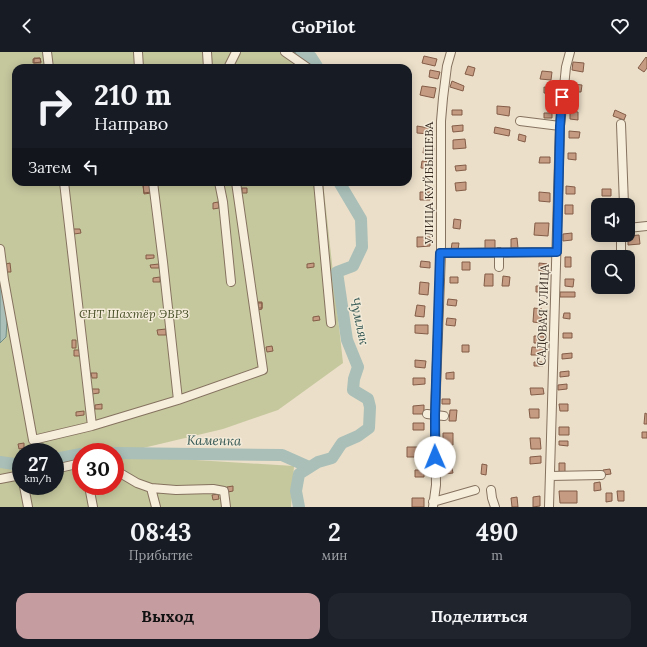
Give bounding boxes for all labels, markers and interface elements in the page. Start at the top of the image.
icon: back [16,15,38,37]
text: GoPilot [292,15,355,38]
icon: heart [609,15,631,37]
text: 210 m [94,77,171,113]
icon: right [28,80,80,132]
pin [545,80,579,114]
icon: arrive [551,86,573,108]
text: Направо [94,112,168,135]
street label: УЛИЦА КУЙБЫШЕВА [421,121,436,245]
icon: left [80,156,102,178]
text: Затем [28,158,72,177]
map controls [591,198,635,294]
button: sound [591,198,635,242]
button: search [591,250,635,294]
street label: САДОВАЯ УЛИЦА [533,264,552,366]
water label: Чумляк [346,296,373,347]
park label: СНТ Шахтёр ЭВРЗ [79,306,189,321]
water label: Каменка [187,432,242,449]
position arrow [414,436,456,478]
speed limit sign: 30 [72,443,124,495]
text: 27 [28,451,48,476]
text: km/h [24,472,52,485]
text: 08:43 [130,517,192,548]
text: 2 [328,517,341,548]
text: 490 [476,517,518,548]
text: Прибытие [129,547,193,564]
text: мин [322,547,347,564]
text: m [491,547,503,564]
button: Выход [16,593,320,639]
button: Поделиться [328,593,631,639]

